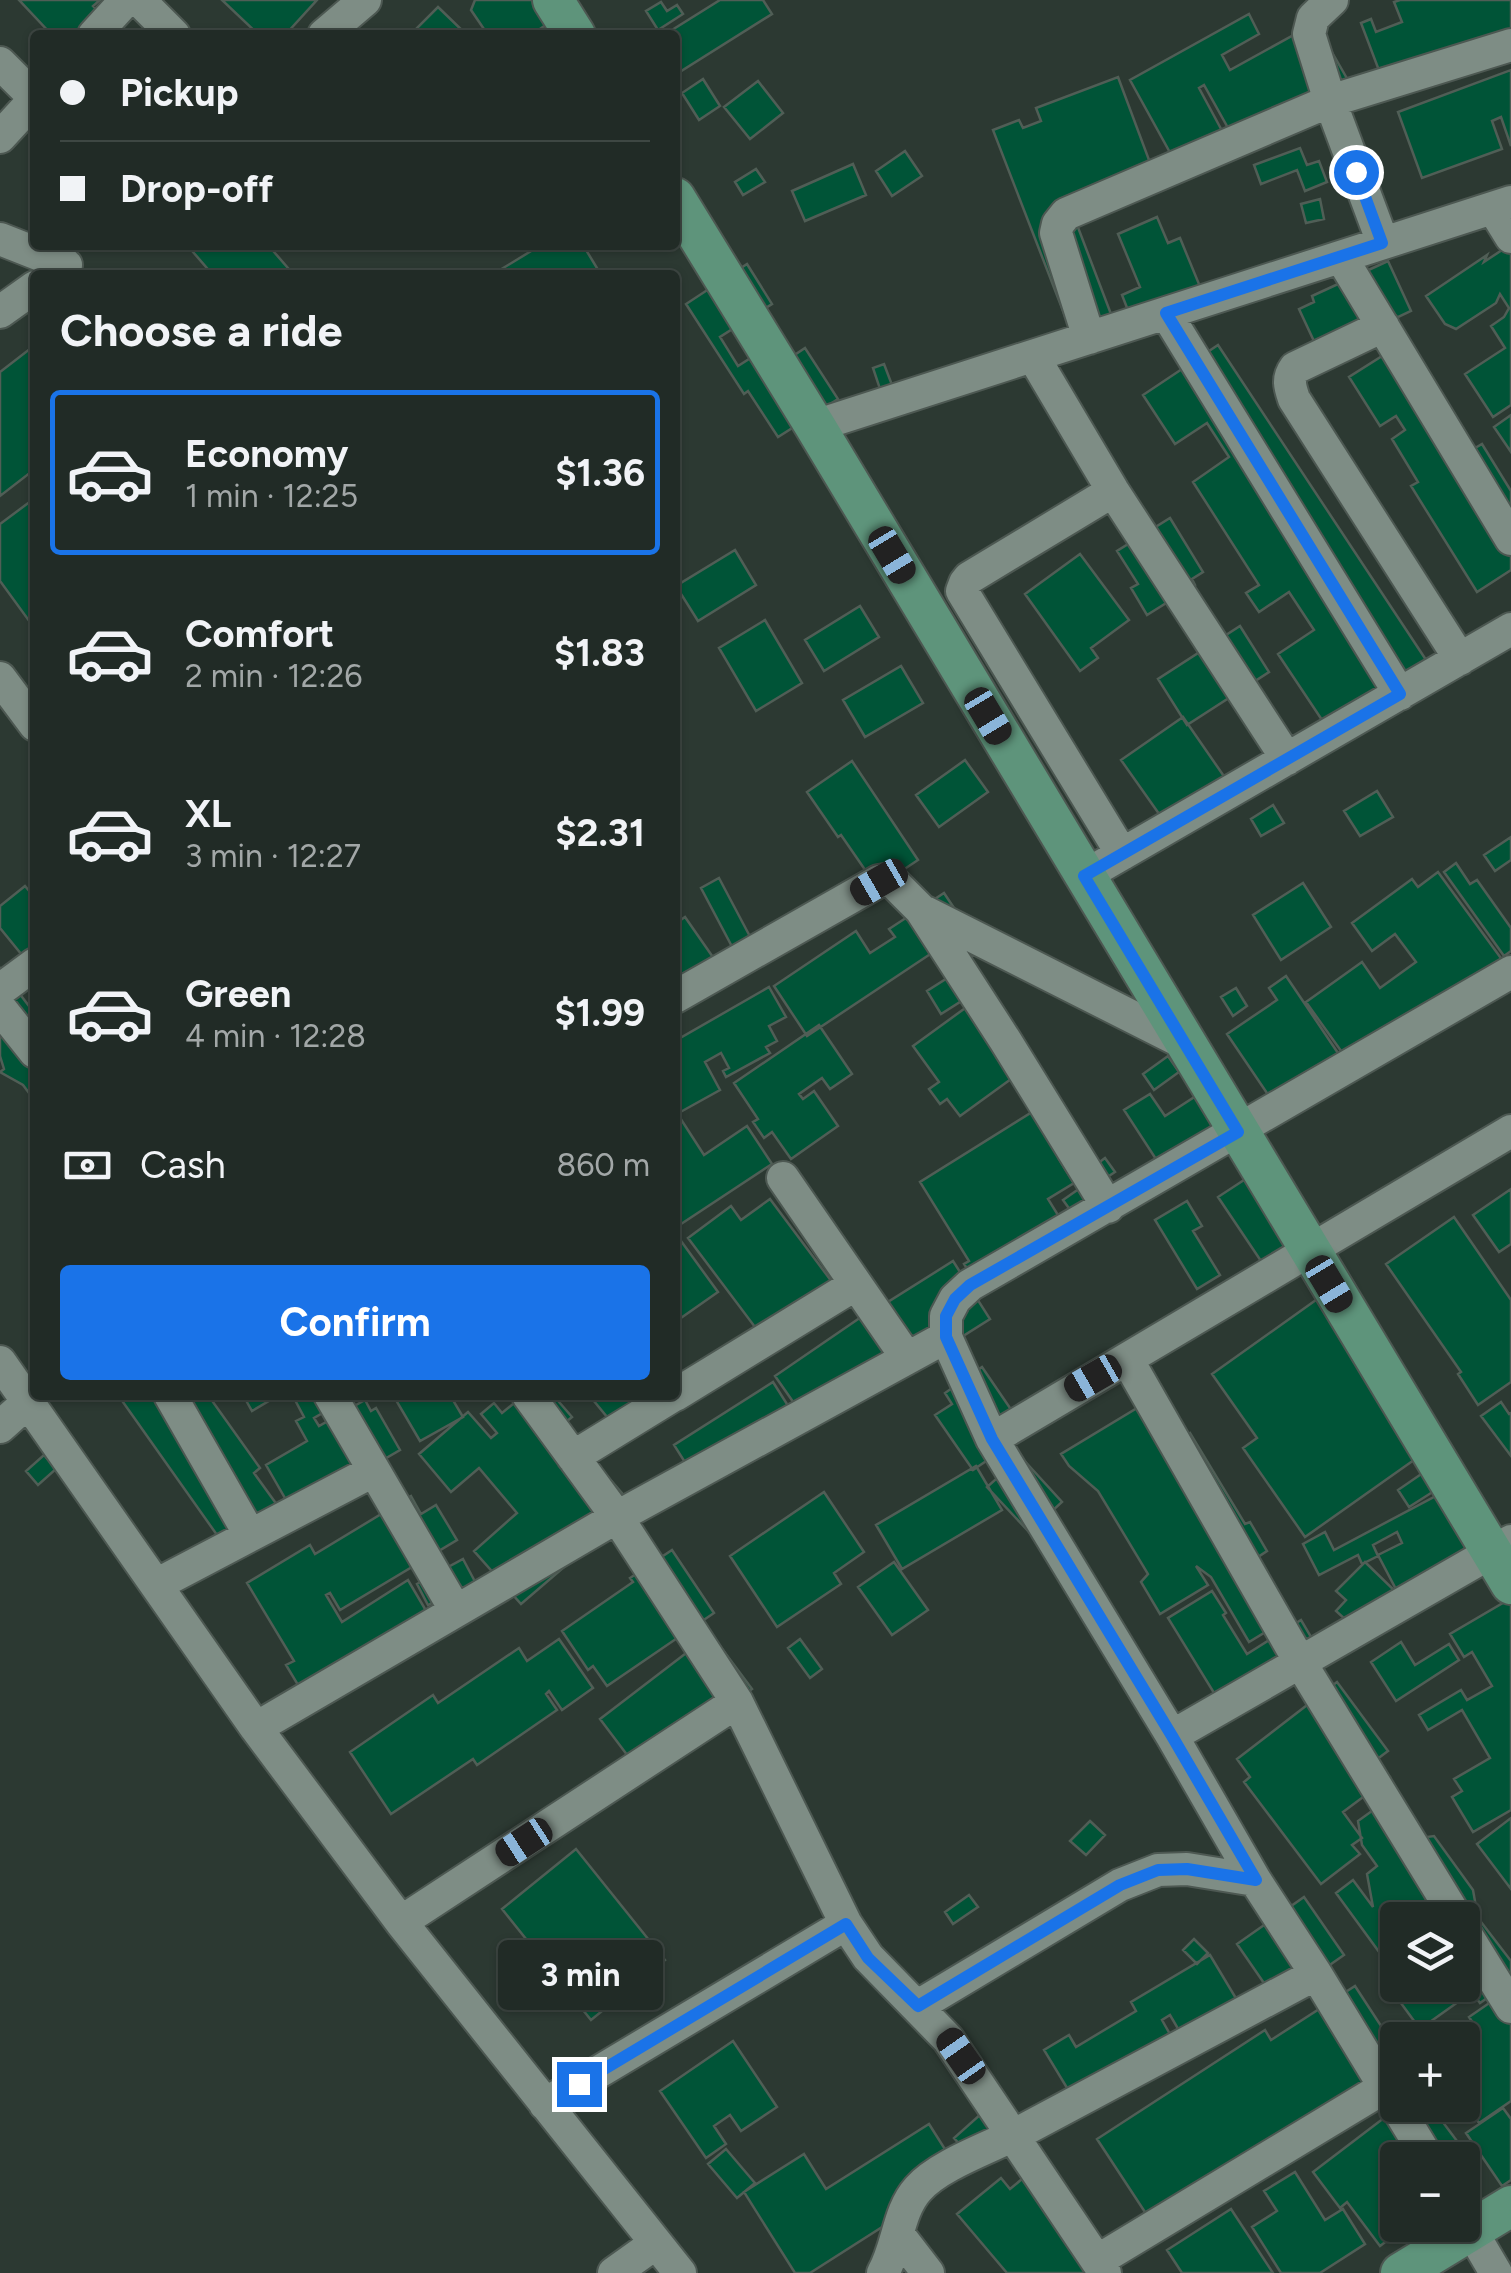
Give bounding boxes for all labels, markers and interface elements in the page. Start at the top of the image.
text: Pickup [120,70,238,116]
route start [1334,150,1379,195]
text: Drop-off [120,166,273,212]
text: Choose a ride [60,303,342,357]
icon: car [65,428,155,518]
text: Economy [185,431,348,477]
text: $1.36 [555,450,645,496]
text: 1 min · 12:25 [185,477,358,515]
car [864,522,920,588]
icon: car [65,608,155,698]
text: Comfort [185,611,334,657]
text: $1.83 [554,630,645,676]
text: 2 min · 12:26 [185,657,362,695]
car [960,683,1016,749]
icon: car [65,788,155,878]
text: XL [185,791,231,837]
text: $2.31 [555,810,645,856]
text: 3 min · 12:27 [185,837,361,875]
car [846,854,912,910]
icon: car [65,968,155,1058]
text: Green [185,971,291,1017]
text: $1.99 [554,990,645,1036]
text: 4 min · 12:28 [185,1017,366,1055]
icon: cash [60,1138,115,1193]
text: Cash [140,1142,226,1188]
text: 860 m [557,1146,650,1184]
car [1301,1251,1357,1317]
button: Confirm [60,1265,650,1380]
car [1060,1350,1126,1406]
car [491,1813,557,1871]
map controls [1380,1902,1480,2242]
button: layers [1380,1902,1480,2002]
callout: 3 min [496,1939,662,2009]
text: 3 min [541,1956,620,1994]
button: + [1380,2022,1480,2122]
car [932,2023,990,2089]
route end [557,2062,602,2107]
button: − [1380,2142,1480,2242]

